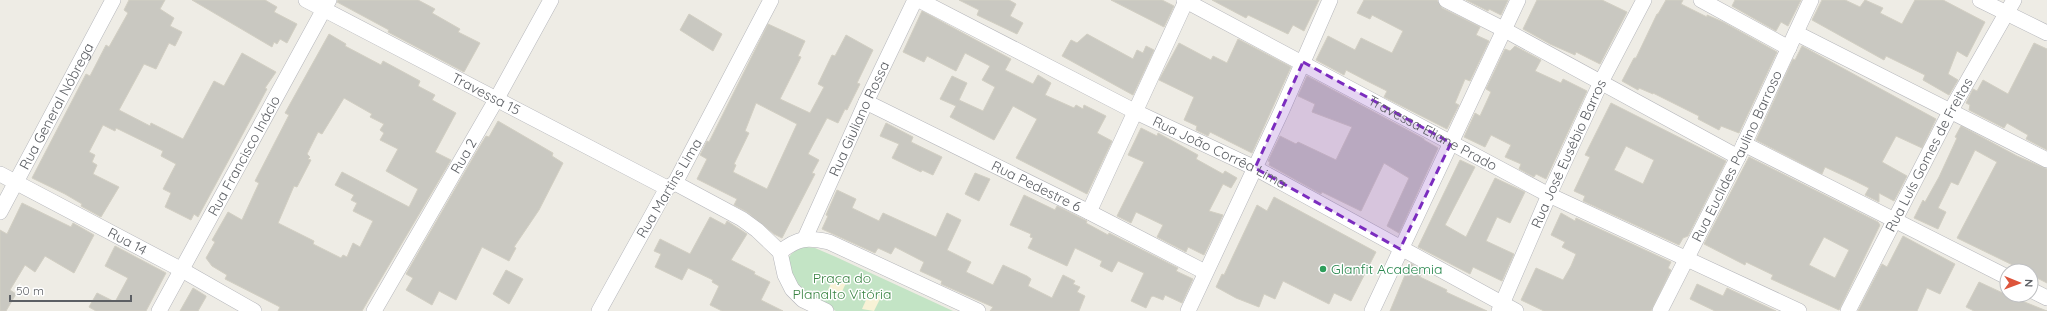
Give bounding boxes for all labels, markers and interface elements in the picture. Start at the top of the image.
street label: Rua General Nóbrega [15,40,98,173]
street label: Rua Giuliano Rossa [825,58,893,179]
street label: Rua Euclides Paulino Barroso [1688,67,1786,245]
street label: Travessa 15 [449,68,523,119]
street label: Rua Luís Gomes de Freitas [1881,74,1977,235]
street label: Rua José Eusébio Barros [1527,76,1610,231]
street label: Travessa Eliane Prado [1365,91,1500,175]
street label: Rua Francisco Inácio [204,92,284,219]
street label: Rua João Corrêa Lima [1150,112,1290,193]
street label: Rua 2 [446,135,481,177]
street label: Rua Martins Lima [632,135,706,241]
street label: Rua Pedestre 6 [989,156,1085,216]
street label: Rua 14 [105,223,150,259]
place label: Glanfit Academia [1331,260,1443,278]
north arrow [1999,263,2039,303]
marker: Glanfit Academia [1318,264,1328,274]
park label: Praça do Planalto Vitória [792,269,892,303]
scale bar [10,277,131,303]
text: N [2022,279,2036,287]
text: 50 m [16,283,44,298]

